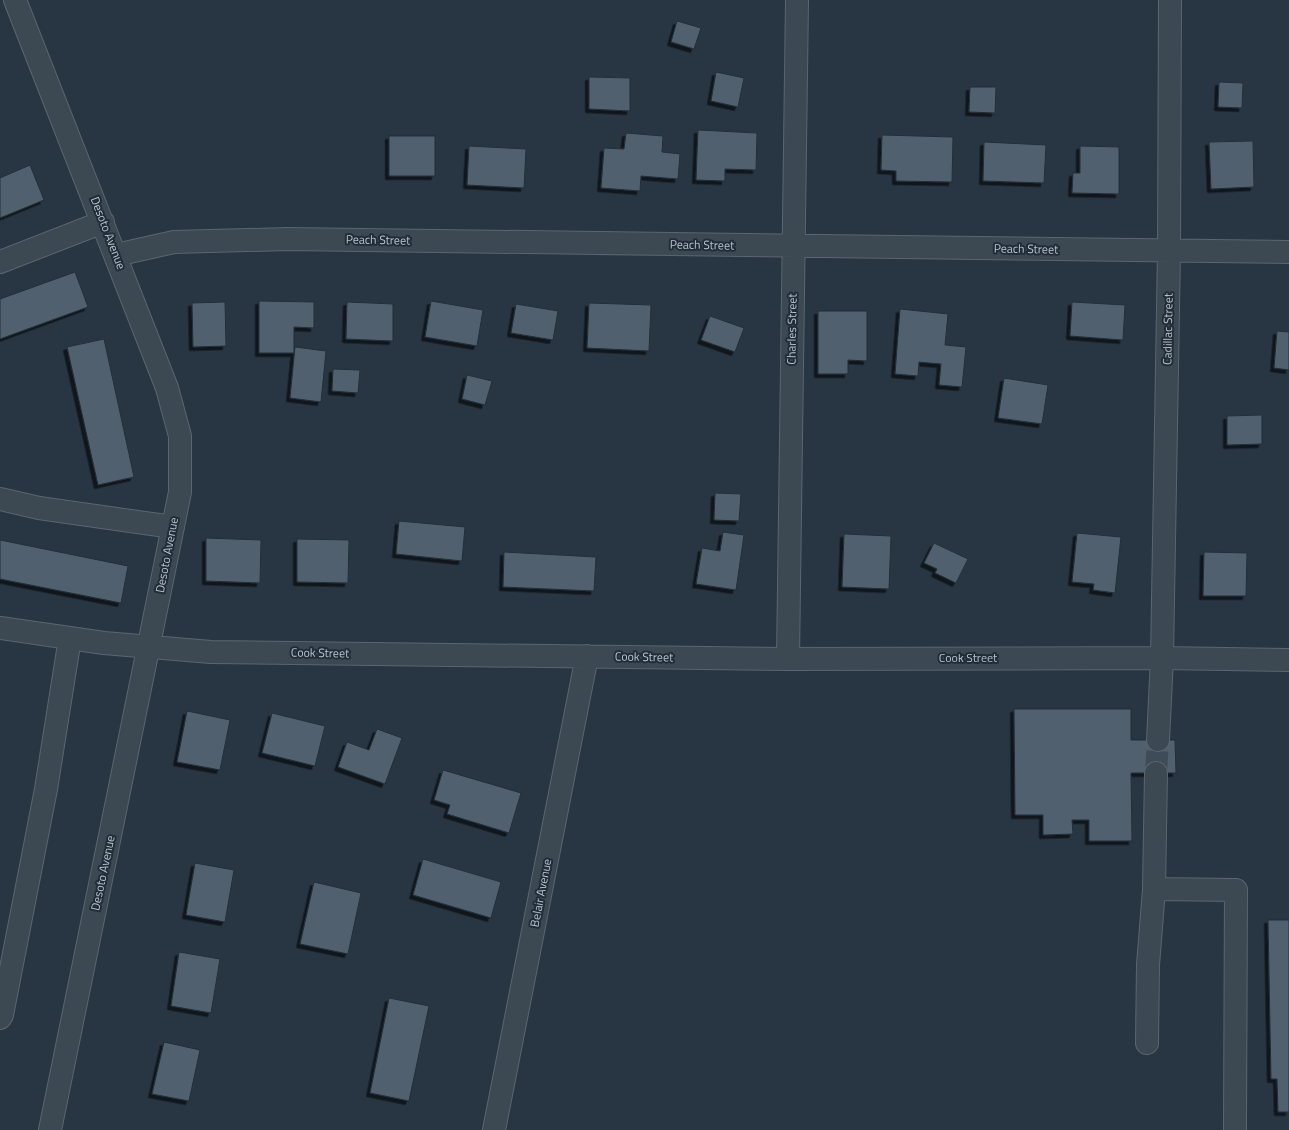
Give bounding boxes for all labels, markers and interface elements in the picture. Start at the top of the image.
street label: Desoto Avenue [86,194,131,272]
street label: Peach Street [346,229,411,250]
street label: Peach Street [670,234,735,255]
street label: Peach Street [994,238,1059,259]
street label: Charles Street [781,292,802,365]
street label: Cadillac Street [1157,292,1178,365]
street label: Desoto Avenue [150,516,183,594]
street label: Cook Street [291,642,350,663]
street label: Cook Street [615,646,674,667]
street label: Cook Street [939,648,998,667]
street label: Desoto Avenue [85,834,120,912]
street label: Belair Avenue [525,857,556,929]

